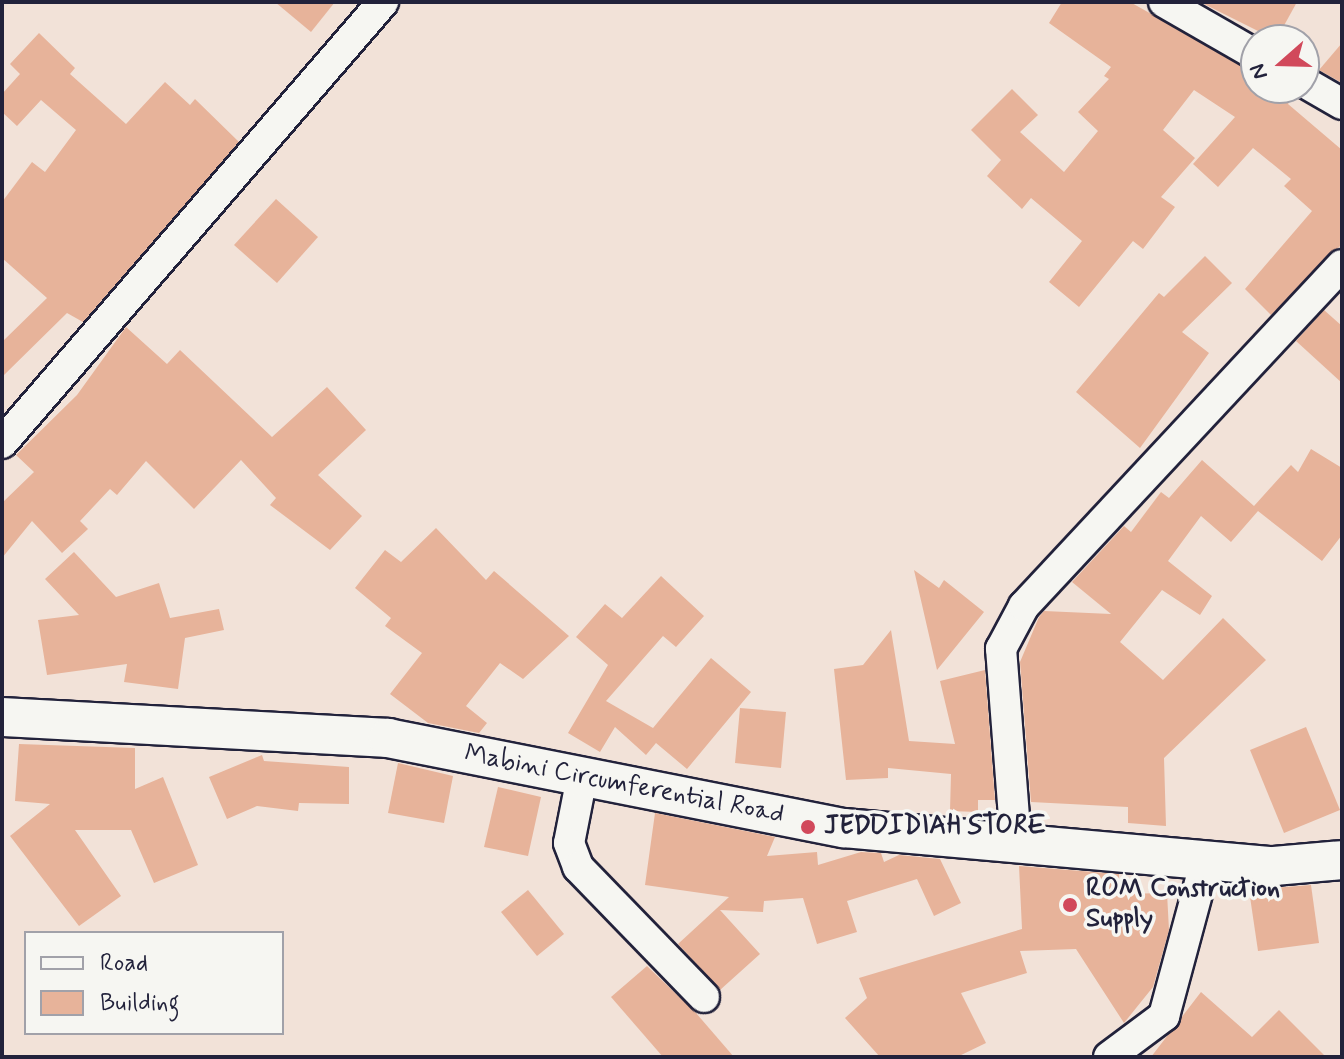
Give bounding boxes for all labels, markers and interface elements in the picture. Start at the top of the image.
north arrow [1240,24,1320,104]
text: N [1244,60,1275,83]
street label: Mabini Circumferential Road [463,739,785,831]
place label: JEDDIDIAH STORE [824,811,1051,843]
marker: JEDDIDIAH STORE [799,818,817,836]
place label: ROM Construction Supply [1086,874,1284,936]
marker: ROM Construction Supply [1061,896,1079,914]
legend [24,931,284,1035]
text: Road [100,948,148,979]
text: Building [100,988,180,1019]

